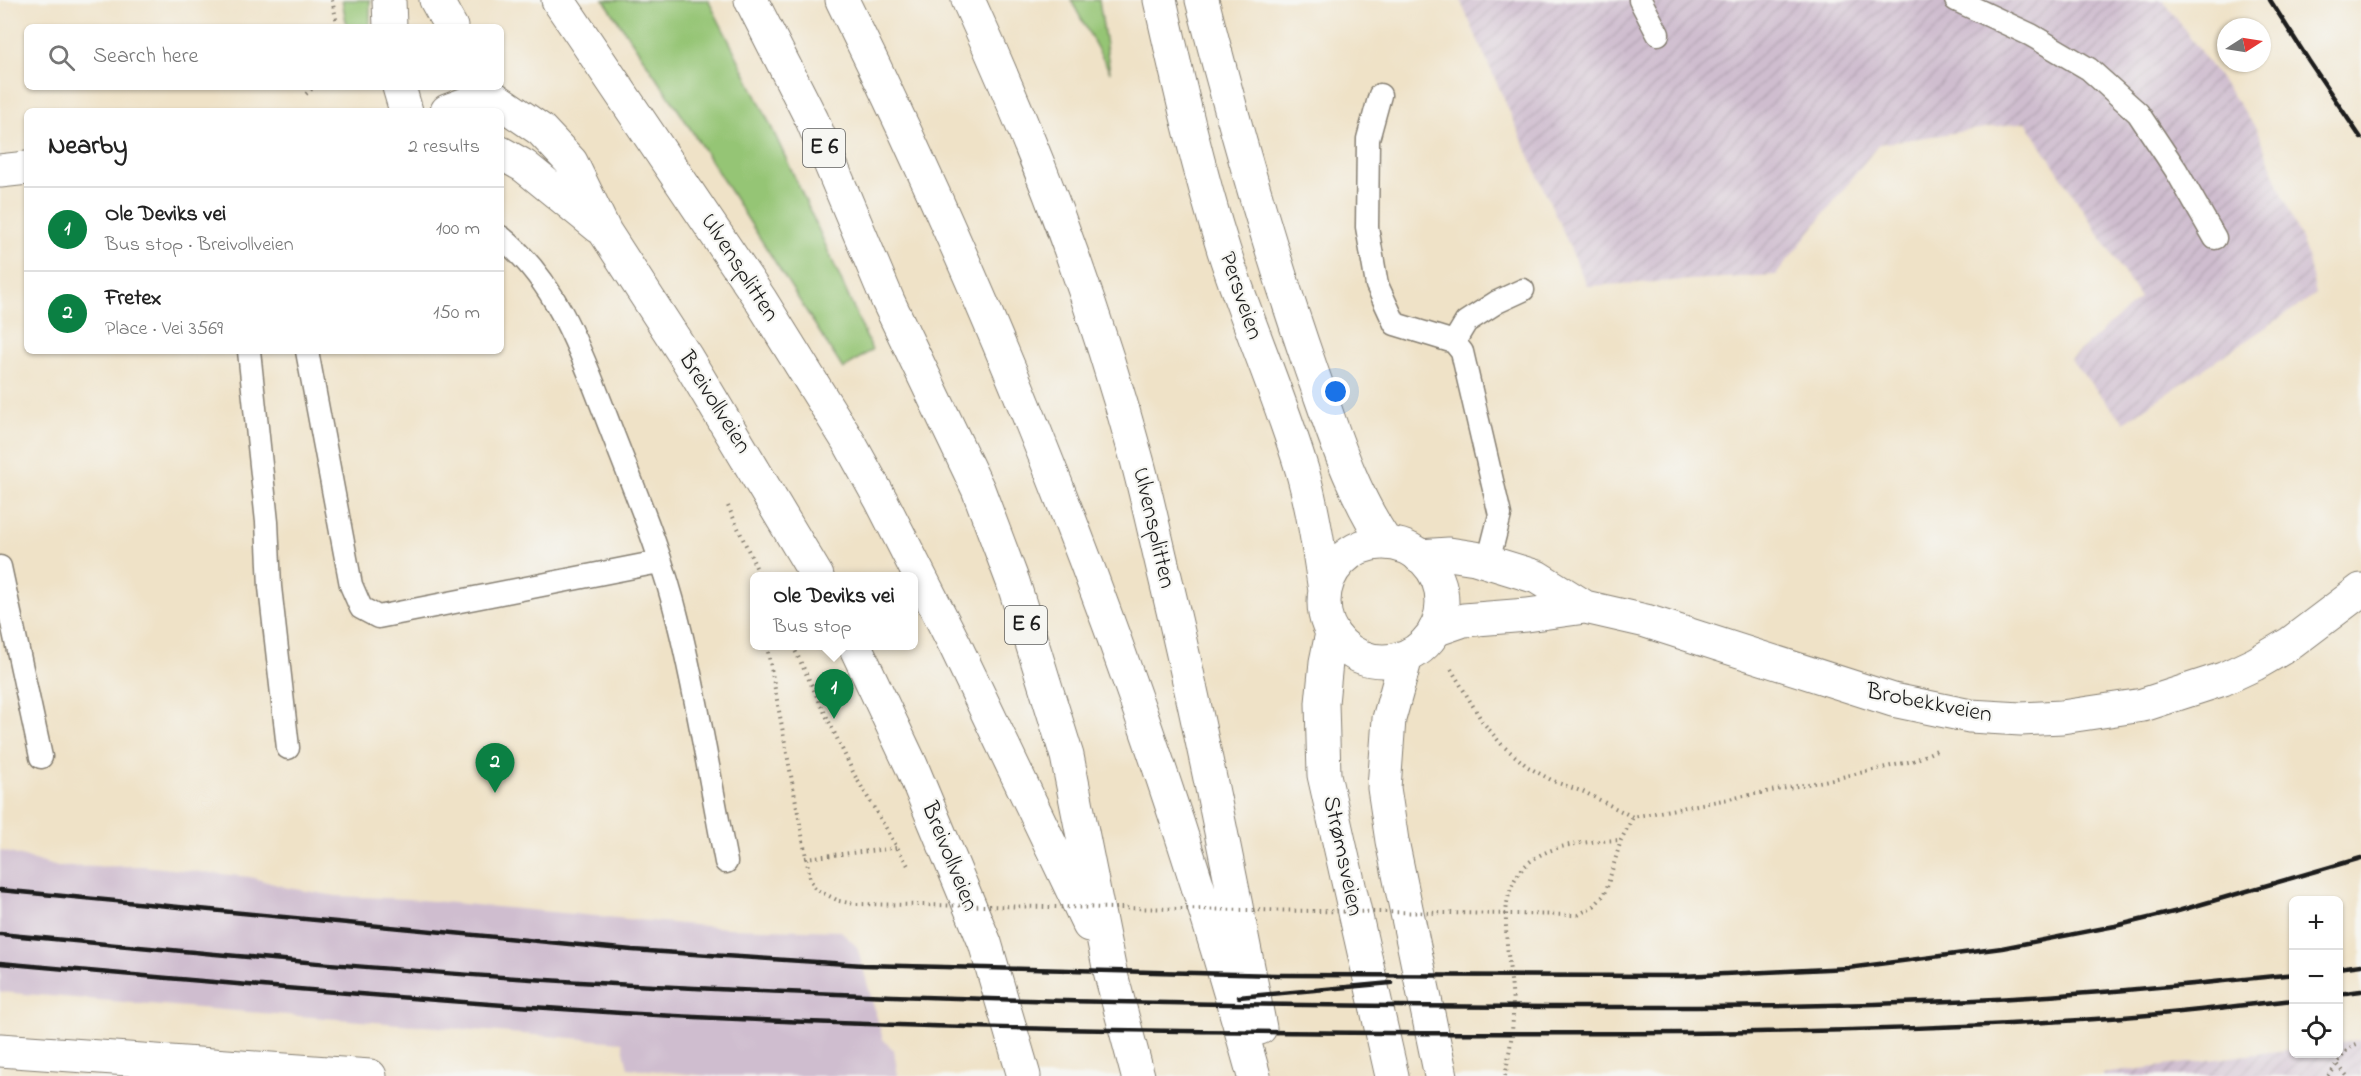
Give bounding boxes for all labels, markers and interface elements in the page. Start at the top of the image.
north arrow [2217,18,2271,72]
search box [24,24,504,90]
icon: search [45,41,78,74]
text: Search here [93,41,198,73]
text: Nearby [48,128,127,166]
road number: E 6 [803,129,845,167]
text: 2 results [408,133,480,162]
text: Ole Deviks vei [105,199,226,231]
street label: Ulvensplitten [691,207,787,329]
text: 1 [64,215,71,244]
text: 100 m [436,215,480,244]
text: Bus stop · Breivollveien [105,231,294,260]
street label: Persveien [1209,248,1271,344]
text: Fretex [105,283,161,315]
text: 2 [63,299,72,328]
text: 150 m [433,299,480,328]
text: Place · Vei 3569 [105,315,223,344]
street label: Breivollveien [668,344,759,461]
your location [1321,377,1350,406]
street label: Ulvensplitten [1122,464,1184,592]
popup [750,572,918,650]
text: Ole Deviks vei [773,581,895,613]
road number: E 6 [1005,606,1047,644]
text: Bus stop [773,613,852,642]
pin: 1 [814,670,854,719]
street label: Brobekkveien [1862,674,1995,733]
pin: 2 [476,744,514,793]
street label: Strømsveien [1312,793,1372,919]
street label: Breivollveien [911,796,987,917]
map controls [2289,896,2343,1058]
button: + [2289,896,2343,950]
button: − [2289,950,2343,1004]
button: locate [2289,1004,2343,1058]

